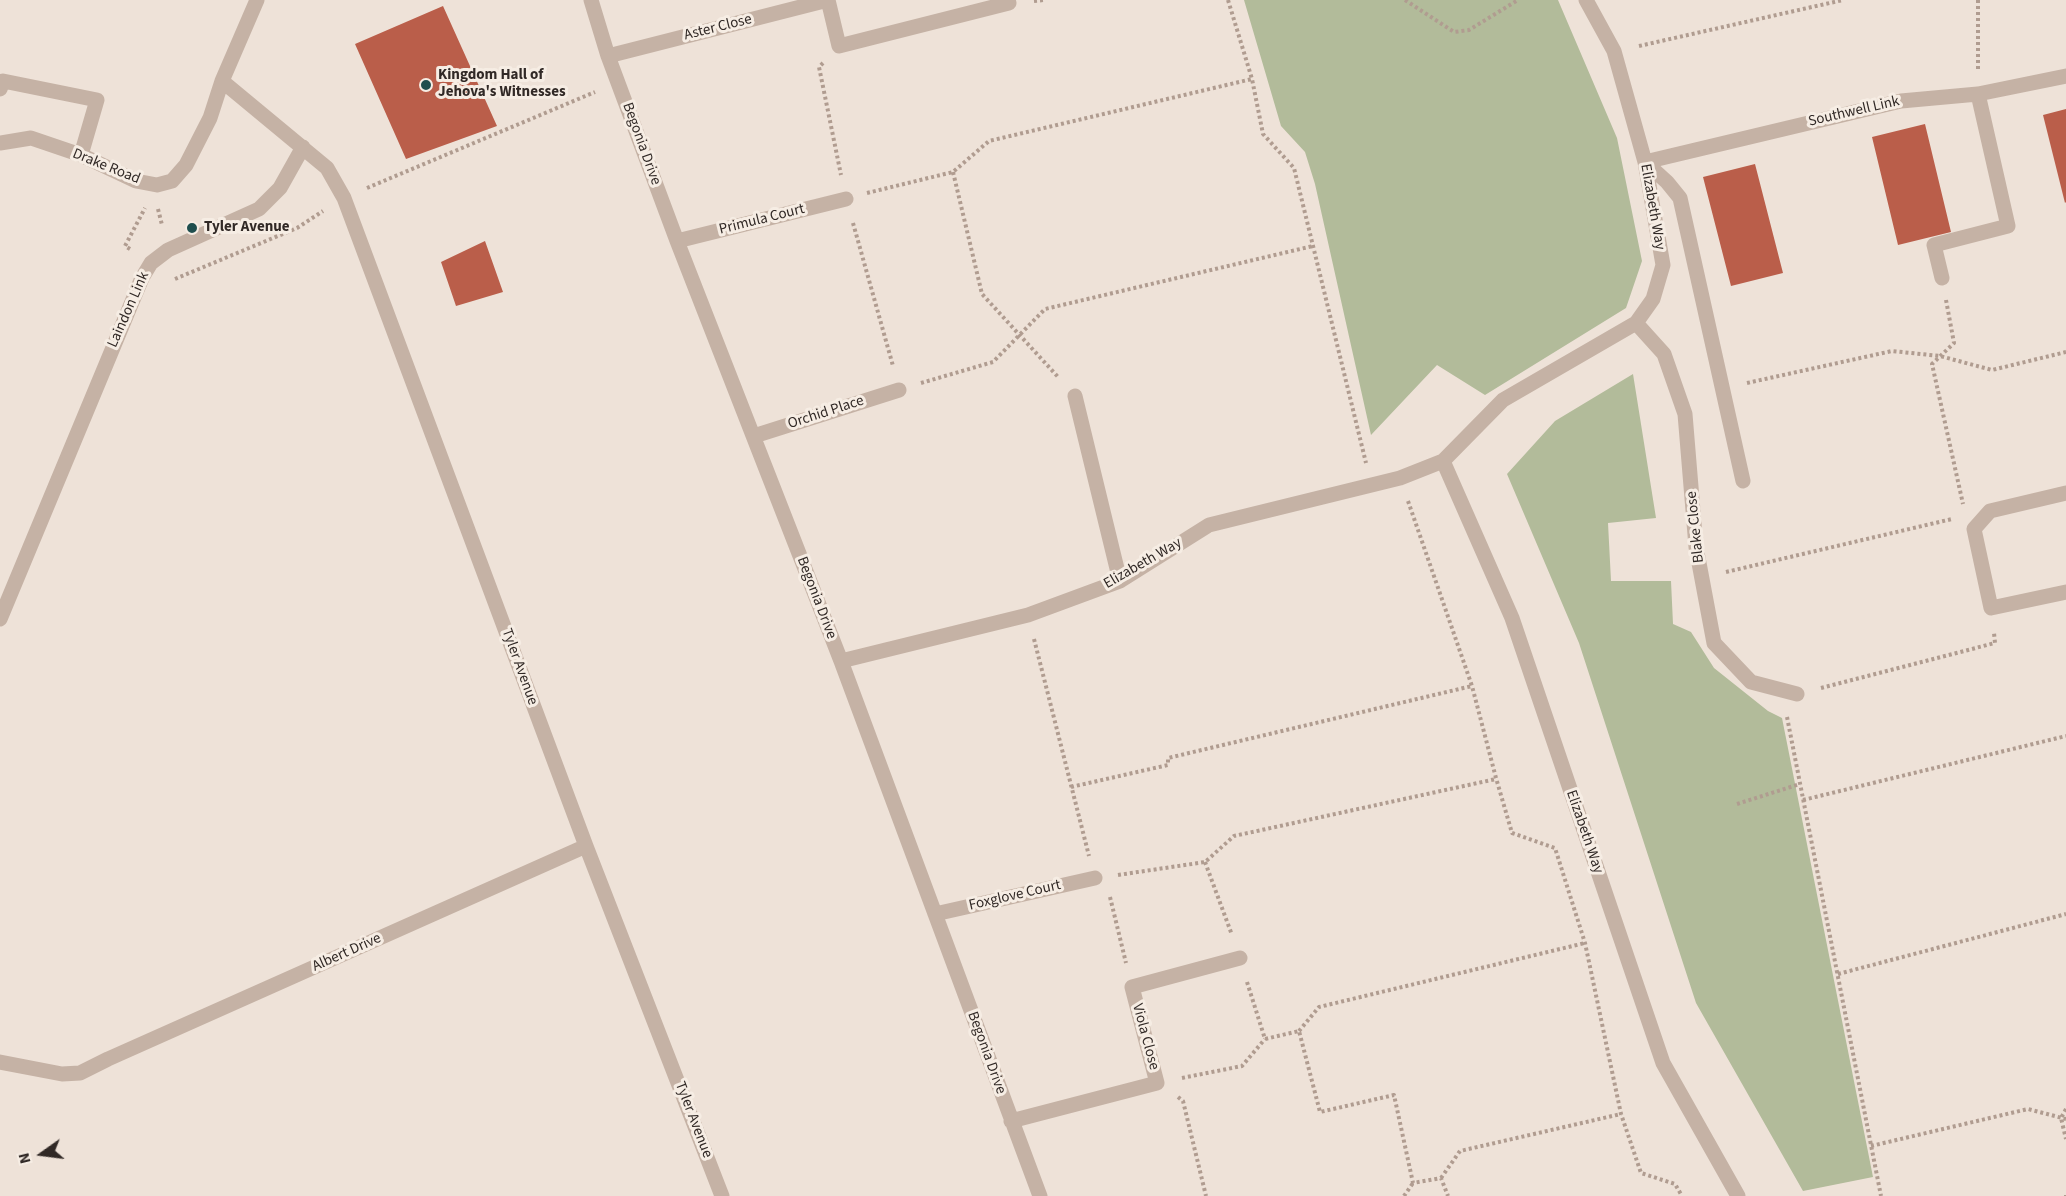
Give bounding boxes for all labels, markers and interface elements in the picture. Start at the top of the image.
street label: Aster Close [682,11,754,45]
place label: Kingdom Hall of Jehova's Witnesses [438,67,566,102]
marker: Kingdom Hall of Jehova's Witnesses [419,78,433,92]
street label: Southwell Link [1807,93,1901,131]
street label: Begonia Drive [618,100,664,188]
street label: Drake Road [70,145,142,189]
street label: Elizabeth Way [1636,163,1668,251]
street label: Primula Court [717,201,807,239]
place label: Tyler Avenue [204,219,290,237]
marker: Tyler Avenue [185,221,199,235]
street label: Laindon Link [104,269,154,351]
street label: Orchid Place [786,392,866,434]
street label: Blake Close [1683,490,1709,564]
street label: Elizabeth Way [1101,534,1185,594]
street label: Begonia Drive [792,554,840,642]
street label: Tyler Avenue [497,626,541,708]
street label: Elizabeth Way [1561,788,1607,876]
street label: Foxglove Court [967,877,1063,915]
street label: Albert Drive [310,930,384,976]
street label: Viola Close [1127,1002,1163,1072]
street label: Begonia Drive [963,1009,1009,1097]
street label: Tyler Avenue [670,1079,716,1161]
north arrow [12,1124,72,1184]
text: N [13,1151,36,1166]

